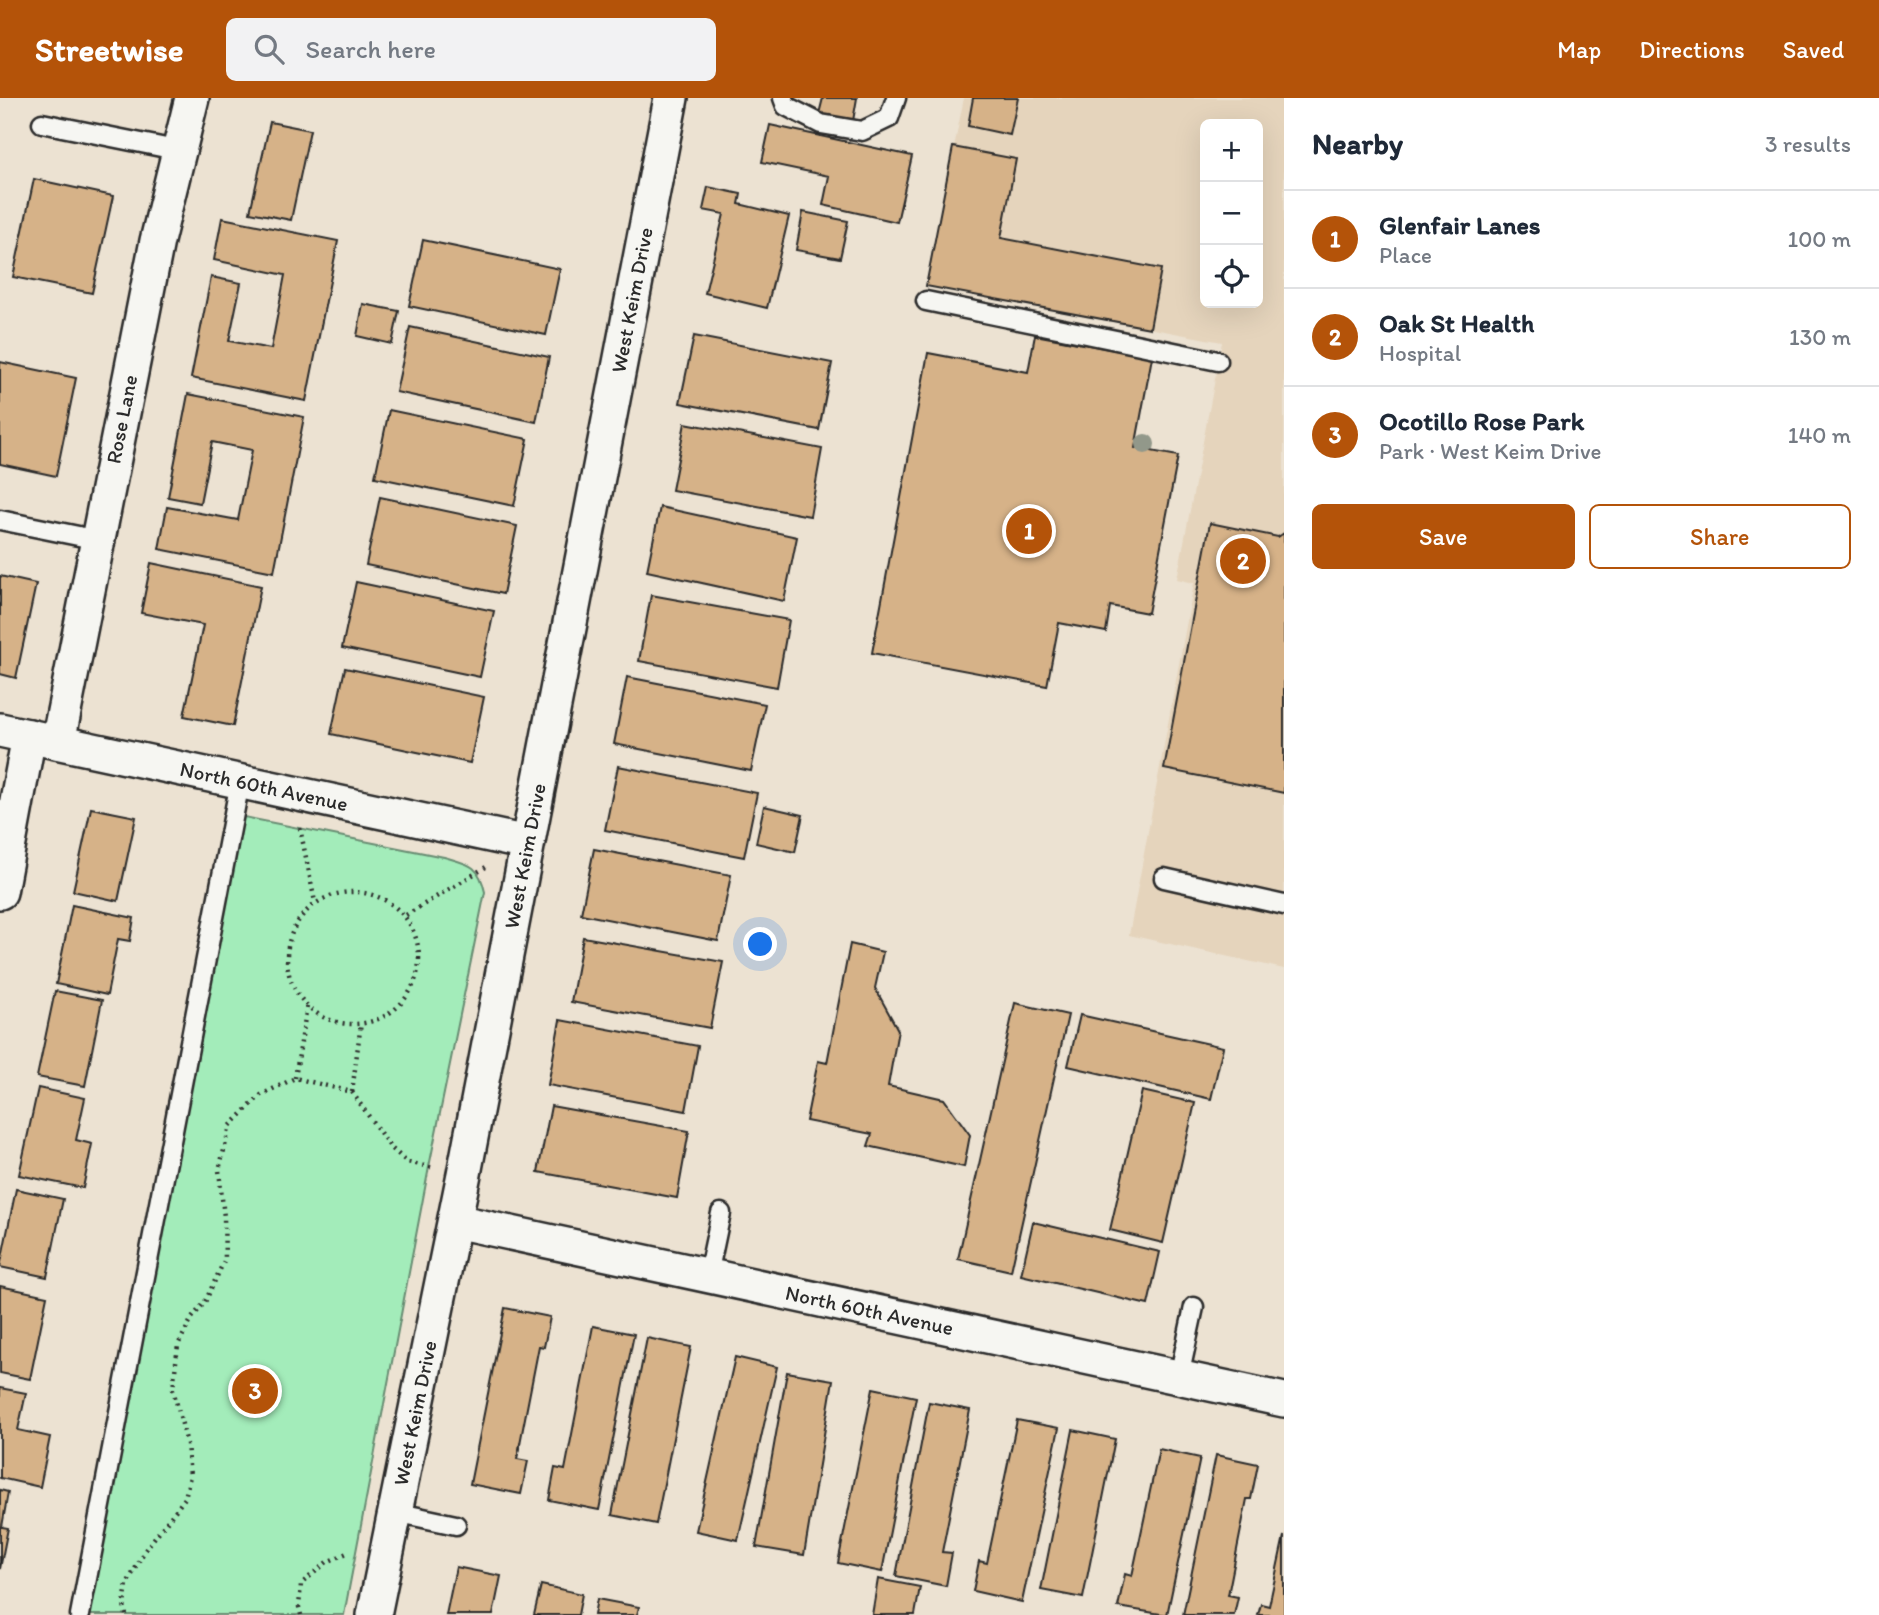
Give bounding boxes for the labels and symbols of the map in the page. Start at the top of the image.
street label: West Keim Drive [605,225,658,375]
street label: Rose Lane [100,372,142,466]
pin: 1 [1006,505,1052,557]
pin: 2 [1220,535,1266,587]
street label: North 60th Avenue [178,756,350,816]
street label: West Keim Drive [498,781,551,931]
your location [743,927,777,961]
street label: North 60th Avenue [783,1280,956,1340]
street label: West Keim Drive [388,1338,442,1488]
pin: 3 [232,1365,278,1417]

